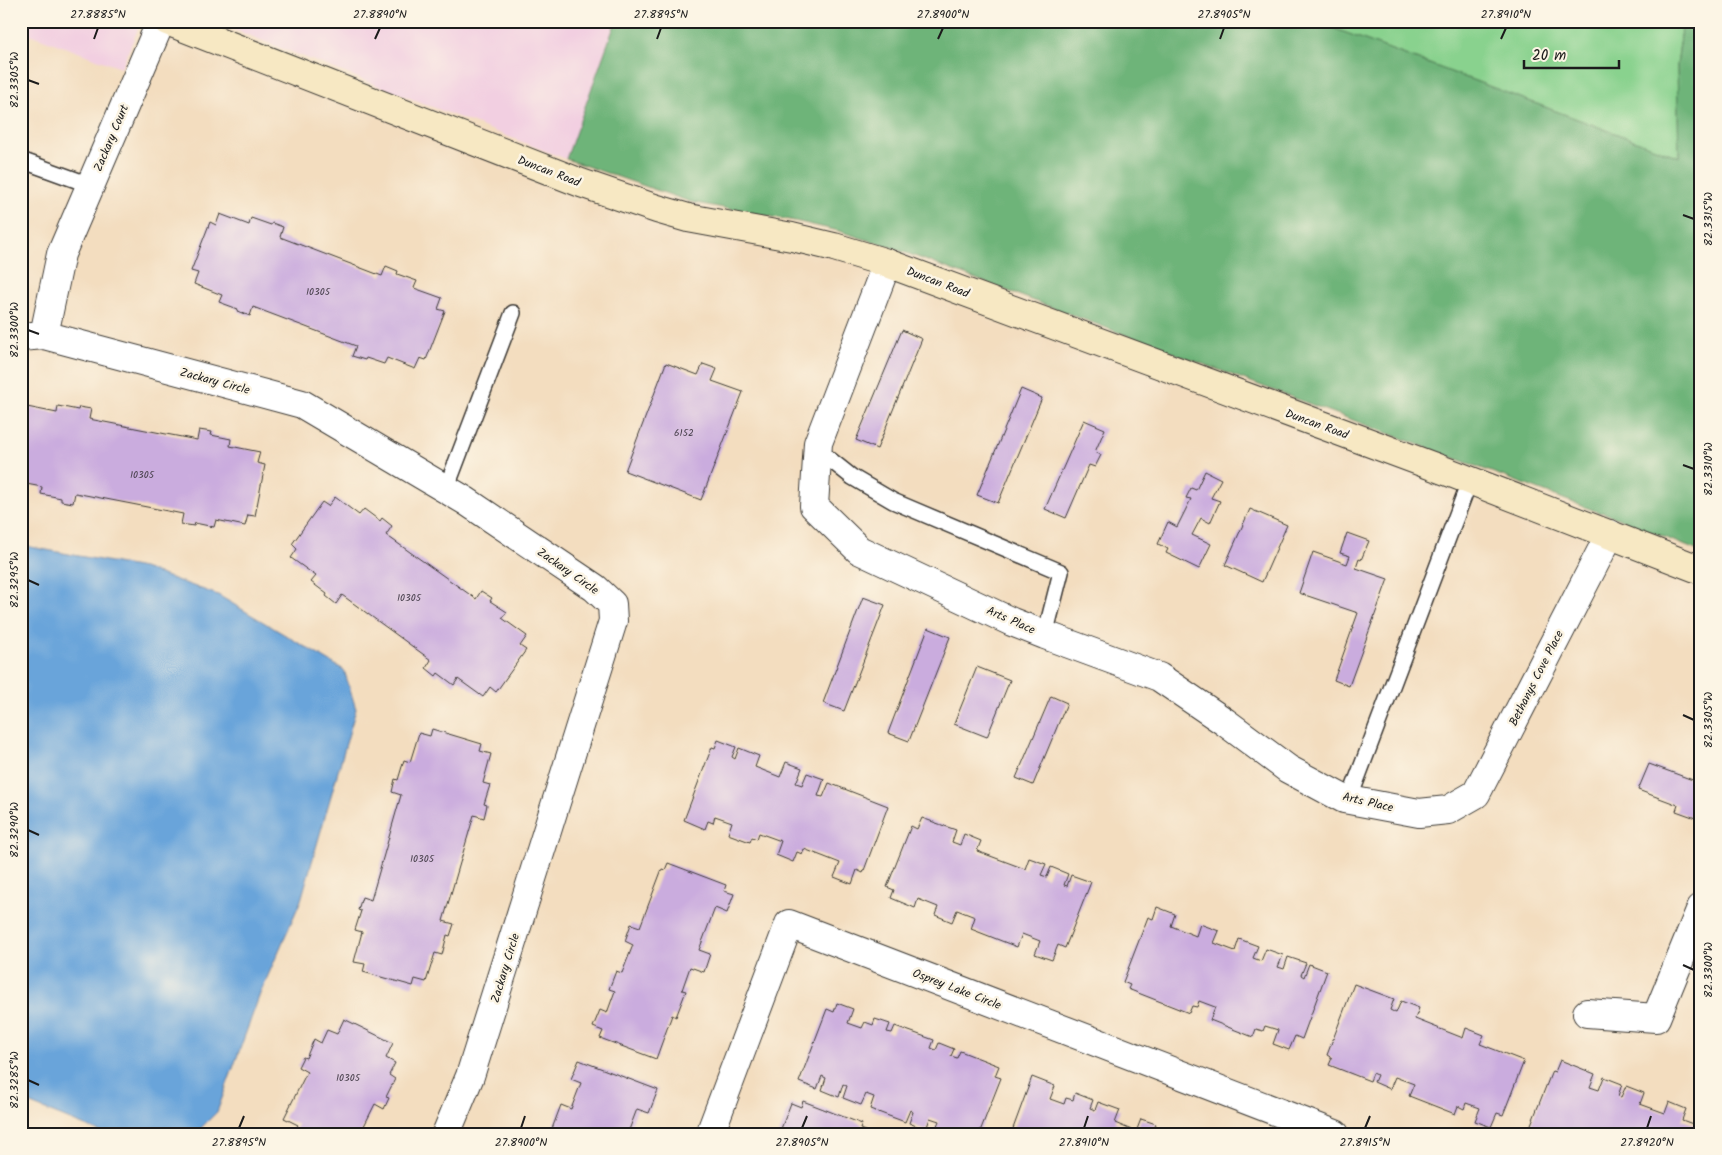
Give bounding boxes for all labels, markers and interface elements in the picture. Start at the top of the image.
text: 27.8885°N [70,5,126,24]
text: 27.8890°N [353,5,407,24]
text: 27.8895°N [634,5,688,24]
text: 27.8900°N [917,5,969,24]
text: 27.8905°N [1197,5,1251,24]
text: 27.8910°N [1481,5,1531,24]
scale bar [1524,38,1620,70]
text: 20 m [1532,44,1566,68]
text: 82.3305°W [5,52,24,108]
street label: Zackary Court [89,101,134,175]
street label: Duncan Road [515,151,584,193]
text: 82.3315°W [1699,192,1718,246]
street label: Duncan Road [904,262,973,304]
house number: 10305 [306,284,331,300]
text: 82.3300°W [5,302,24,358]
street label: Zackary Circle [178,363,253,400]
street label: Duncan Road [1282,404,1352,445]
house number: 6152 [674,425,694,441]
text: 82.3310°W [1699,442,1718,496]
house number: 10305 [130,467,155,483]
street label: Zackary Circle [533,543,603,600]
text: 82.3295°W [5,552,24,608]
house number: 10305 [397,590,422,606]
street label: Arts Place [983,601,1039,640]
street label: Bethanys Cove Place [1504,626,1569,730]
text: 82.3305°W [1699,692,1718,748]
street label: Arts Place [1341,787,1396,818]
text: 82.3290°W [5,802,24,858]
house number: 10305 [410,851,435,867]
street label: Zackary Circle [486,930,525,1005]
text: 82.3300°W [1699,942,1718,998]
street label: Osprey Lake Circle [910,964,1005,1015]
text: 82.3285°W [5,1051,24,1109]
house number: 10305 [336,1070,361,1086]
text: 27.8895°N [212,1133,266,1152]
text: 27.8900°N [495,1133,547,1152]
text: 27.8905°N [775,1133,829,1152]
text: 27.8910°N [1059,1133,1109,1152]
text: 27.8915°N [1340,1133,1390,1152]
text: 27.8920°N [1620,1133,1674,1152]

